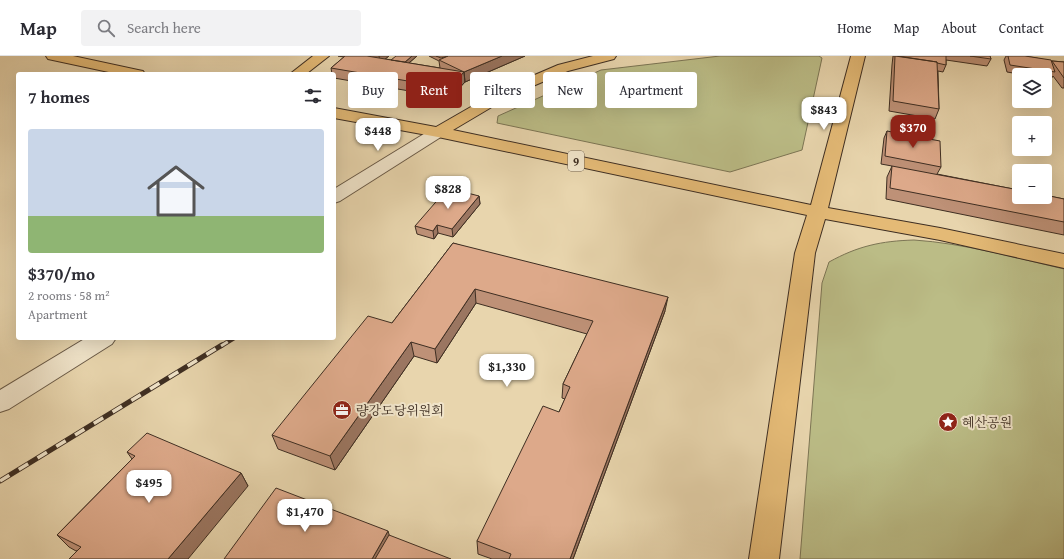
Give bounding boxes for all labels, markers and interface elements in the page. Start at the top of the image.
search box [81,10,361,46]
text: Map [20,14,57,42]
icon: search [95,17,117,39]
text: Search here [127,17,201,38]
text: Home [837,18,872,38]
text: Map [894,18,919,38]
text: About [941,18,977,38]
text: Contact [999,18,1044,38]
map controls [1012,68,1052,204]
button: layers [1012,68,1052,108]
chip: Buy [348,72,398,108]
chip: Rent [406,72,462,108]
chip: Filters [470,72,535,108]
chip: New [543,72,597,108]
chip: Apartment [605,72,697,108]
text: 7 homes [28,84,90,109]
icon: filters [302,85,324,107]
pin: $843 [800,97,848,131]
text: $843 [811,100,837,119]
pin: $370 [889,115,937,149]
button: + [1012,116,1052,156]
pin: $448 [354,118,402,152]
text: $370 [900,118,926,137]
text: $448 [365,121,391,140]
road number: 9 [568,151,584,171]
icon: home [140,155,212,227]
button: − [1012,164,1052,204]
pin: $828 [424,176,472,210]
text: $828 [435,179,461,198]
text: $370/mo [28,261,95,286]
text: 2 rooms · 58 m² [28,286,110,305]
text: Apartment [28,305,88,324]
pin: $1,330 [474,354,540,388]
text: $1,330 [488,357,526,376]
office icon: 량강도당위원회 [331,399,353,421]
place label: 량강도당위원회 [356,401,444,420]
place icon: 혜산공원 [937,411,959,433]
place label: 혜산공원 [962,413,1012,432]
pin: $495 [125,470,173,504]
text: $495 [136,473,162,492]
pin: $1,470 [272,499,338,533]
text: $1,470 [286,502,324,521]

